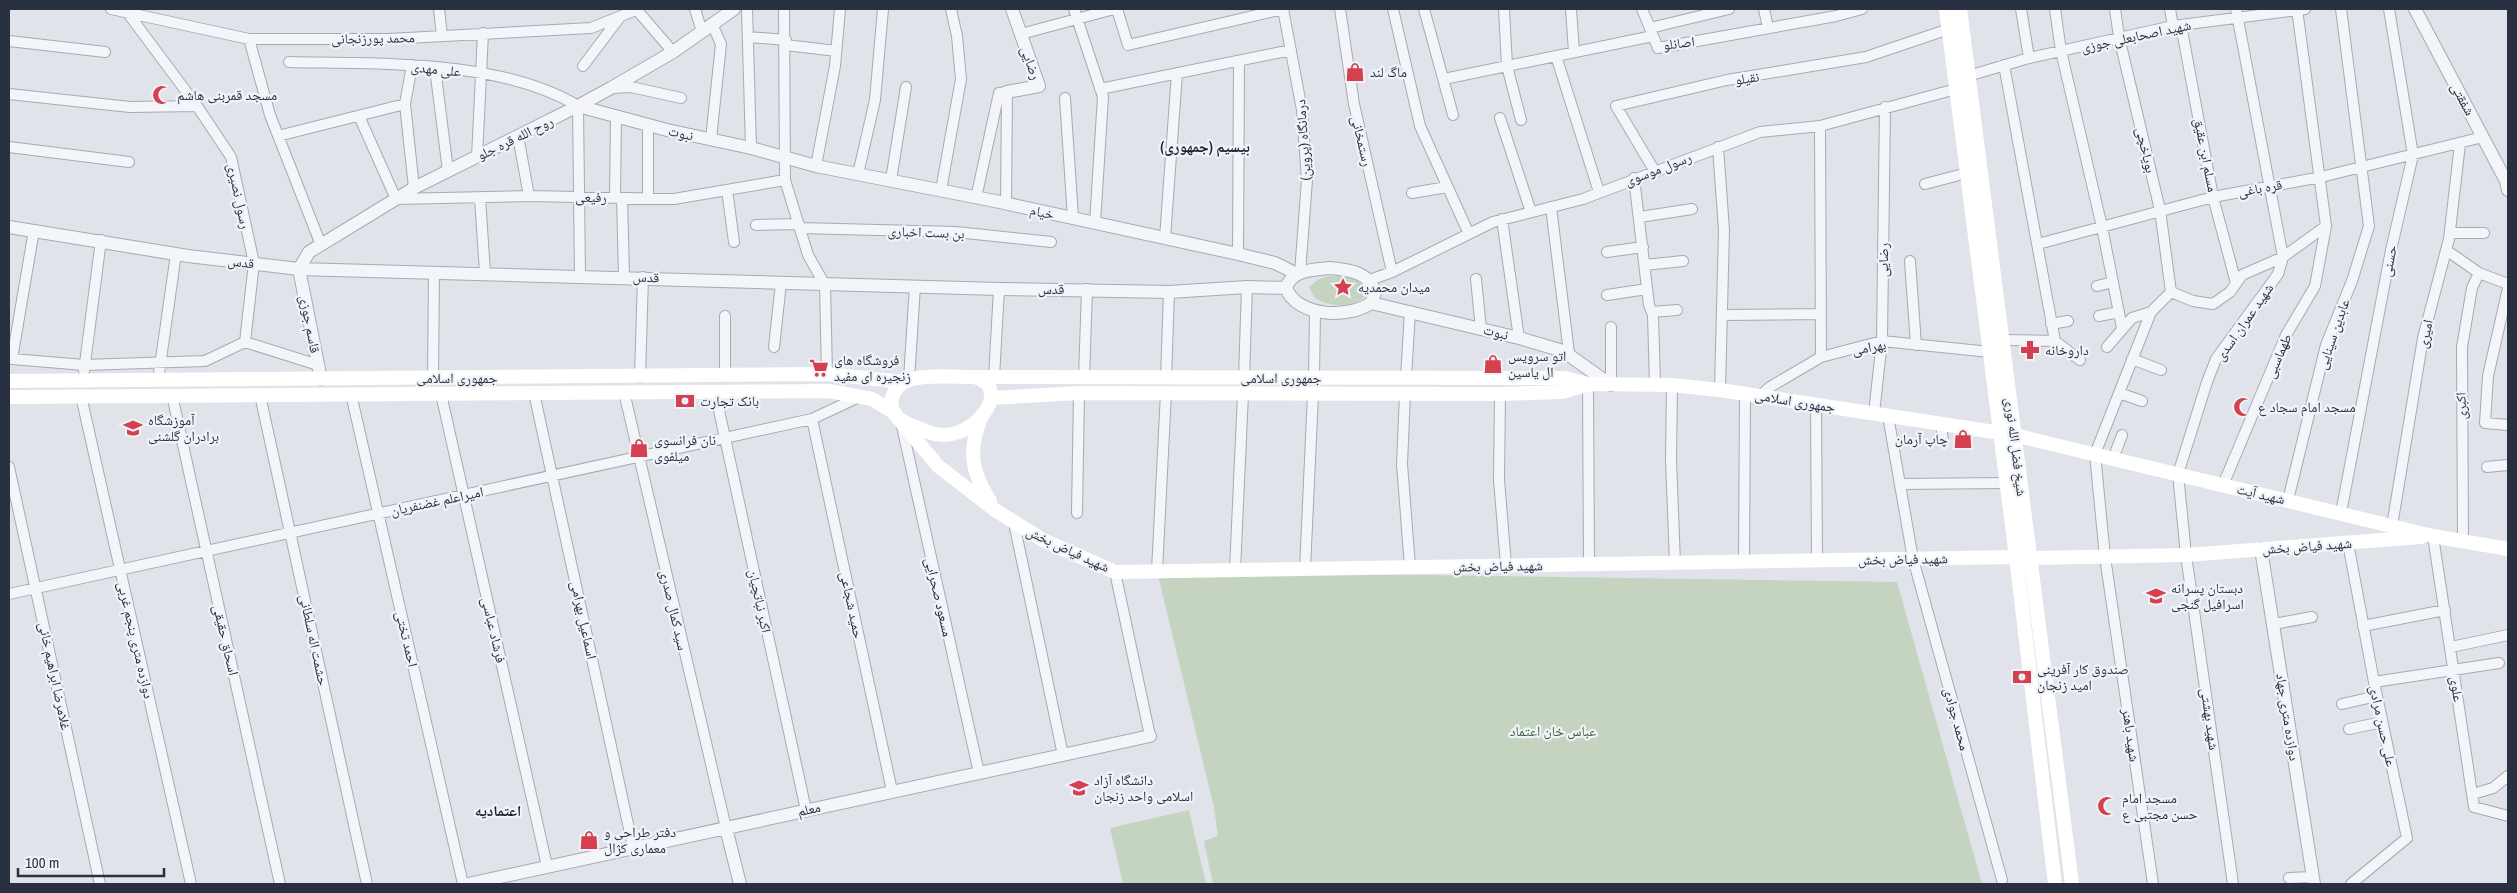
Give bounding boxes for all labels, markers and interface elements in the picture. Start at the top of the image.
street label: شهید اصحابعلی جوزی [2079,16,2193,56]
street label: محمد پورزنجانی [331,28,415,48]
street label: اصانلو [1662,32,1696,54]
street label: رضایی [1017,44,1045,82]
street label: علی مهدی [410,57,462,81]
shop icon: ماگ لند [1344,61,1366,83]
place label: ماگ لند [1370,63,1407,81]
street label: نقیلو [1734,67,1760,89]
street label: شفقتی [2447,79,2479,119]
mosque icon: مسجد قمربنی هاشم [151,84,173,106]
place label: مسجد قمربنی هاشم [177,86,277,105]
street label: درمانگاه (پروین) [1291,99,1315,181]
street label: روح الله قره جلو [474,112,557,165]
street label: رستمخانی [1347,114,1377,168]
street label: مسلم ابن عقیق [2189,117,2222,194]
street label: نبوت [667,121,695,145]
street label: بویاخچی [2132,125,2160,175]
district label: (بیسیم (جمهوری [1160,136,1250,157]
street label: رسول موسوی [1622,148,1694,190]
street label: رسول نصیری [223,161,255,231]
street label: قره باغی [2237,175,2284,201]
street label: رفیعی [575,188,607,206]
street label: خیام [1028,201,1056,224]
street label: بن بست اخباری [887,222,965,242]
street label: رضایی [1874,243,1892,277]
street label: حسنی [2377,244,2401,278]
street label: قدس [227,251,255,273]
street label: قدس [632,268,660,286]
place icon: میدان محمدیه [1332,276,1354,298]
place label: میدان محمدیه [1358,278,1430,296]
street label: قدس [1038,280,1064,298]
street label: شهید عمران اسدی [2211,280,2277,364]
street label: قاسم جوزی [295,293,324,355]
street label: عابدین سینایی [2313,296,2353,372]
street label: امیری [2413,318,2437,350]
street label: نبوت [1482,320,1511,344]
street label: طهماسبی [2261,331,2295,381]
street label: بهرامی [1851,335,1888,359]
pharmacy icon: داروخانه [2019,339,2041,361]
place label: داروخانه [2045,341,2089,359]
place label: اتو سرویس ال یاسین [1508,347,1566,381]
place label: فروشگاه های زنجیره ای مفید [834,351,911,385]
shop icon: اتو سرویس ال یاسین [1482,353,1504,375]
supermarket icon: فروشگاه های زنجیره ای مفید [808,357,830,379]
street label: جمهوری اسلامی [417,369,498,387]
street label: جمهوری اسلامی [1241,369,1322,387]
street label: جمهوری اسلامی [1754,386,1836,416]
bank icon: بانک تجارت [674,390,696,412]
place label: بانک تجارت [700,392,759,410]
street label: اکبری [2452,392,2470,420]
mosque icon: مسجد امام سجاد ع [2232,396,2254,418]
street label: شیخ فضل الله نوری [2000,397,2031,497]
place label: مسجد امام سجاد ع [2258,398,2356,417]
place label: آموزشگاه برادران گلشنی [148,411,219,445]
school or university icon: آموزشگاه برادران گلشنی [122,417,144,439]
shop icon: چاپ آرمان [1952,428,1974,450]
place label: چاپ آرمان [1895,430,1948,448]
place label: نان فرانسوی میلفوی [654,431,716,465]
shop icon: نان فرانسوی میلفوی [628,437,650,459]
street label: شهید آیت [2235,480,2287,508]
street label: امیراعلم غضنفریان [389,482,485,521]
street label: شهید فیاض بخش [1023,522,1113,576]
street label: شهید فیاض بخش [2262,534,2352,558]
street label: شهید فیاض بخش [1858,549,1948,569]
street label: مسعود صحرایی [921,556,957,638]
street label: شهید فیاض بخش [1453,556,1543,576]
street label: سید کمال صدری [656,568,692,652]
street label: اکبر نباتچیان [744,568,776,634]
street label: حمید شجاعی [836,570,868,640]
street label: اسماعیل بهرامی [567,579,601,661]
place label: دبستان پسرانه اسرافیل گنجی [2171,579,2244,613]
street label: دوازده متری پنجم غربی [113,580,158,701]
school or university icon: دبستان پسرانه اسرافیل گنجی [2145,585,2167,607]
street label: حشمت اله سلطانی [296,593,332,687]
street label: فرشاد عباسی [478,595,510,665]
street label: اسحاق حقیقی [209,603,243,677]
street label: احمد تختی [392,609,422,669]
street label: غلامرضا ابراهیم خانی [34,620,75,732]
place label: صندوق کار آفرینی امید زنجان [2037,660,2129,694]
bank icon: صندوق کار آفرینی امید زنجان [2011,666,2033,688]
street label: دوازده متری جهاد [2272,672,2304,762]
street label: علوی [2446,675,2468,703]
street label: علی حسن مرادی [2366,684,2400,768]
street label: محمد جوادی [1940,685,1974,753]
street label: شهید بهشتی [2197,687,2223,751]
street label: شهید باهنر [2118,706,2144,763]
park label: عباس خان اعتماد [1510,722,1596,740]
place label: دانشگاه آزاد اسلامی واحد زنجان [1094,771,1193,805]
school or university icon: دانشگاه آزاد اسلامی واحد زنجان [1068,777,1090,799]
place label: مسجد امام حسن مجتبی ع [2122,789,2198,824]
mosque icon: مسجد امام حسن مجتبی ع [2096,795,2118,817]
street label: معلم [796,798,822,821]
district label: اعتمادیه [475,800,521,821]
place label: دفتر طراحى و معمارى کژال [604,823,676,857]
shop icon: دفتر طراحى و معمارى کژال [578,829,600,851]
scale bar [18,846,164,878]
text: 100 m [25,852,59,873]

